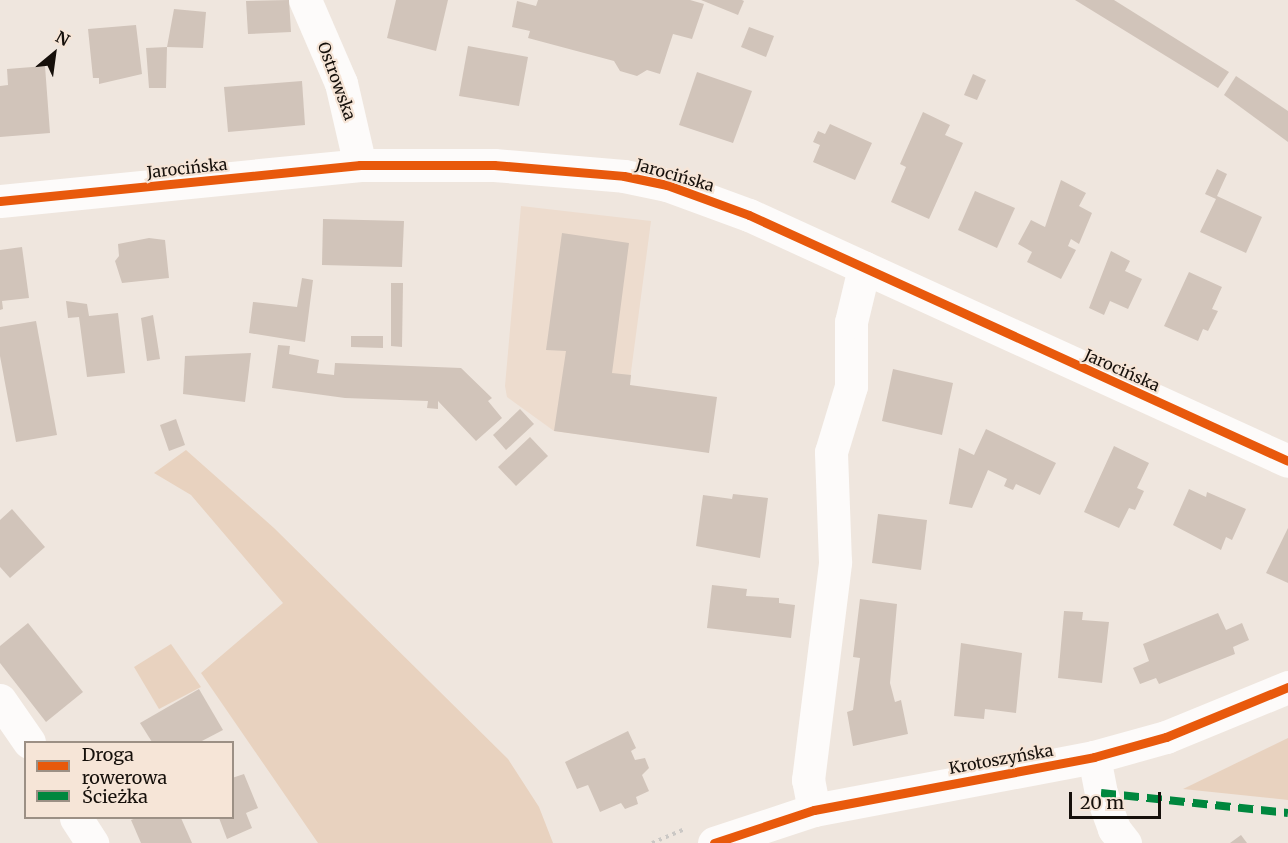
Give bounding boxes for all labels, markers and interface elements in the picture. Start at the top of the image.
north arrow [24,24,84,84]
text: N [52,26,73,50]
street label: Ostrowska [314,39,360,123]
street label: Jarocińska [146,154,228,182]
street label: Jarocińska [634,155,716,195]
street label: Jarocińska [1081,345,1163,395]
street label: Krotoszyńska [947,740,1055,778]
legend [24,741,234,819]
text: Droga rowerowa [82,743,167,789]
scale bar [1072,780,1164,818]
text: Ścieżka [82,785,148,808]
text: 20 m [1080,791,1124,814]

